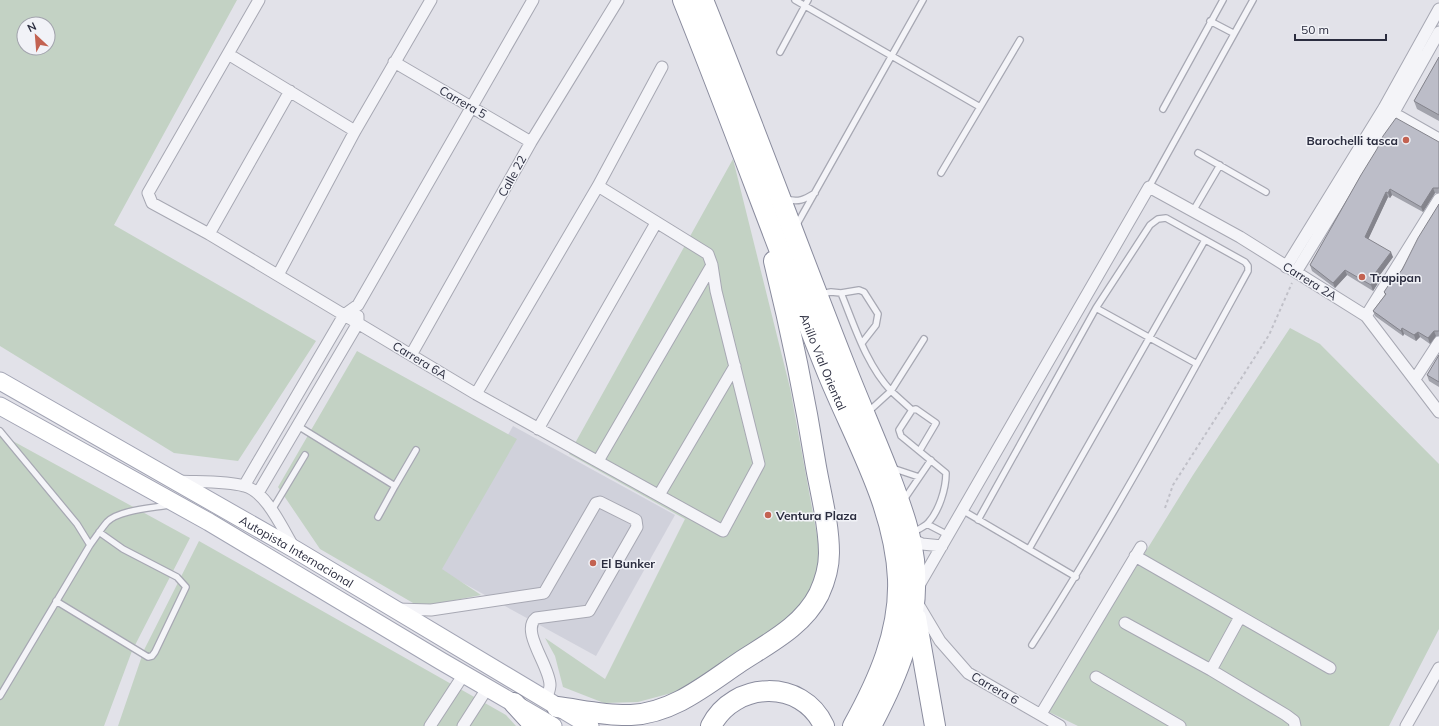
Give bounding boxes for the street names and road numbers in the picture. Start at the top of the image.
street label: Carrera 5 [437,82,489,122]
street label: Calle 22 [495,153,529,199]
street label: Carrera 2A [1280,258,1340,304]
street label: Anillo Vial Oriental [797,311,850,412]
street label: Carrera 6A [390,338,450,382]
street label: Autopista Internacional [237,512,356,590]
street label: Carrera 6 [969,668,1021,708]

